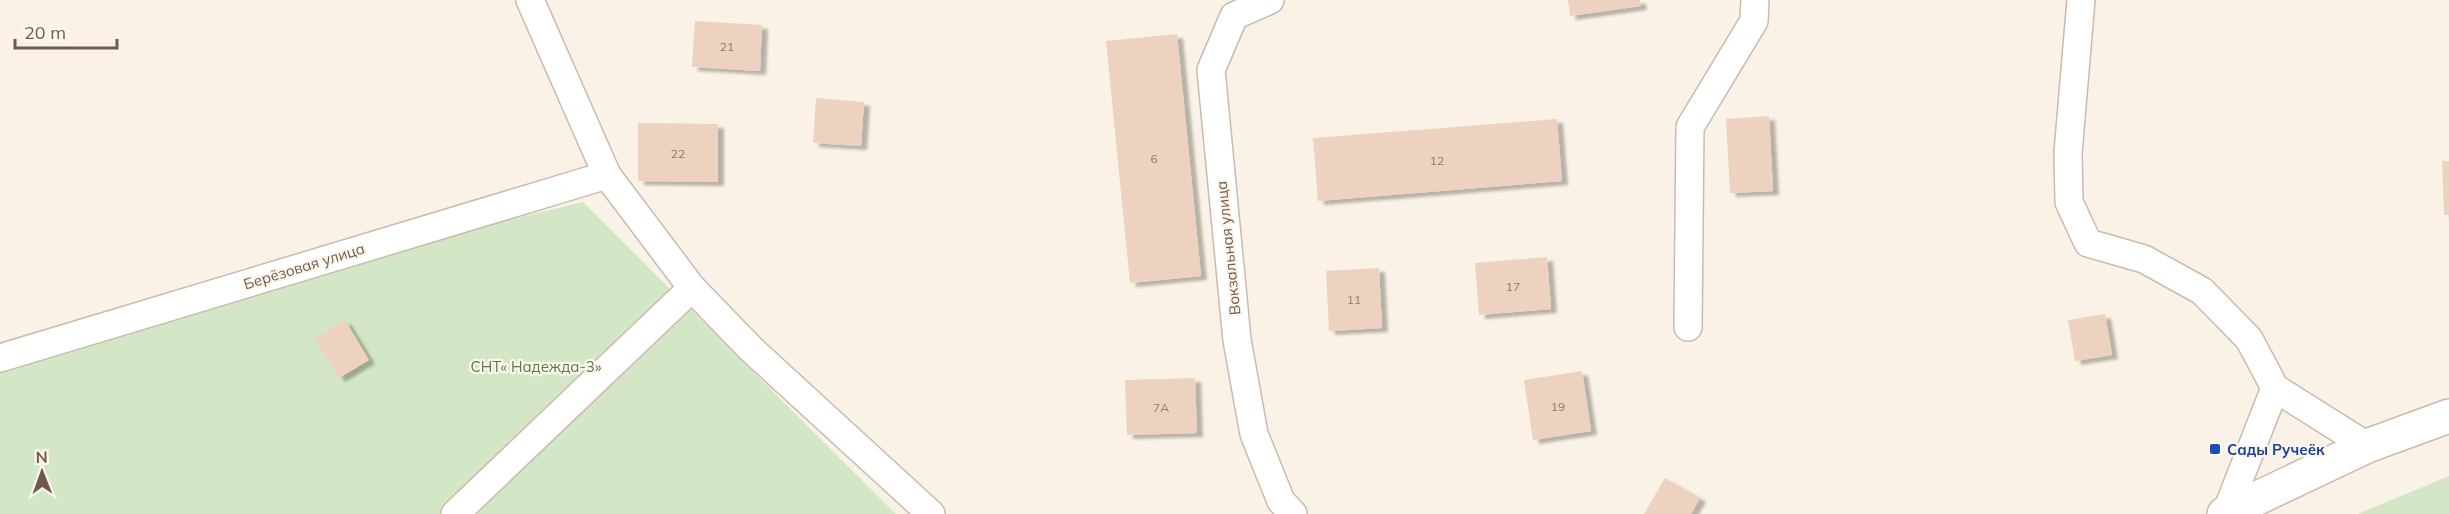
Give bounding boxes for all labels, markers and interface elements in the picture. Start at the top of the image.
scale bar [15,12,117,50]
text: 20 m [24,21,66,44]
house number: 21 [720,39,734,54]
house number: 22 [671,146,685,161]
house number: 6 [1150,151,1158,166]
house number: 12 [1430,153,1444,168]
street label: Вокзальная улица [1212,180,1244,316]
street label: Берёзовая улица [241,239,367,293]
house number: 17 [1506,279,1520,294]
house number: 11 [1347,292,1361,307]
park label: СНТ« Надежда-3» [470,357,602,376]
house number: 19 [1551,399,1565,414]
house number: 7А [1153,400,1169,415]
place label: Сады Ручеёк [2227,440,2325,459]
north arrow [12,442,72,502]
marker: Сады Ручеёк [2208,442,2222,456]
text: N [36,447,48,467]

